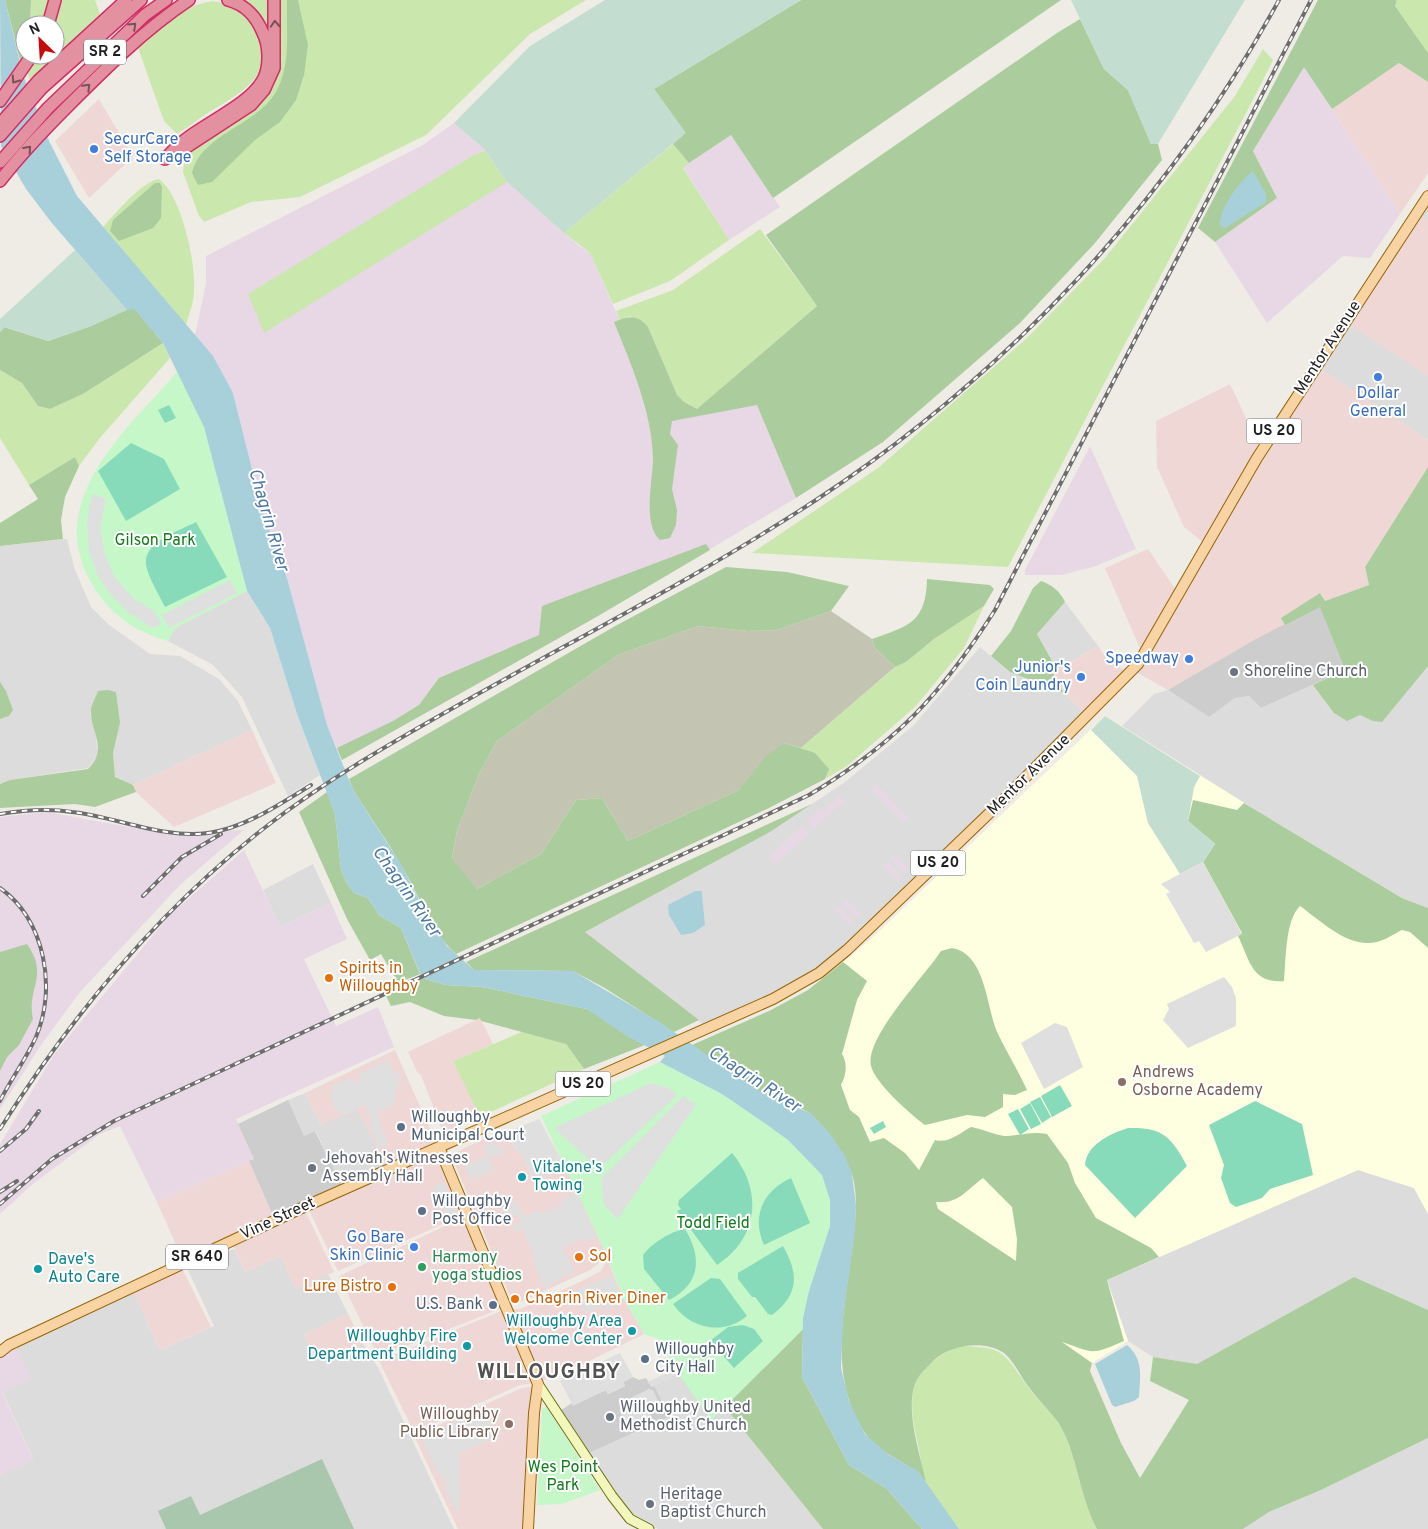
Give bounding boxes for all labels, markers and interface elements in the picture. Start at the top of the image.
north arrow [15,15,65,65]
text: N [27,20,43,39]
one-way arrow [269,20,280,28]
one-way arrow [128,23,137,32]
road number: SR 2 [84,40,126,64]
one-way arrow [12,74,21,84]
one-way arrow [81,84,90,93]
place label: SecurCare Self Storage [104,130,191,168]
marker: SecurCare Self Storage [88,143,100,155]
one-way arrow [22,146,31,155]
street label: Mentor Avenue [1290,297,1366,399]
marker: Dollar General [1372,371,1384,383]
place label: Dollar General [1350,384,1406,422]
road number: US 20 [1246,418,1302,444]
water label: Chagrin River [242,466,294,576]
park label: Gilson Park [114,531,196,551]
place label: Speedway [1105,649,1179,669]
marker: Speedway [1183,653,1195,665]
place label: Junior's Coin Laundry [975,658,1071,696]
place label: Shoreline Church [1244,662,1367,682]
marker: Shoreline Church [1228,666,1240,678]
marker: Junior's Coin Laundry [1075,671,1087,683]
street label: Mentor Avenue [983,730,1075,820]
water label: Chagrin River [366,842,447,944]
road number: US 20 [910,850,966,876]
place label: Spirits in Willoughby [339,959,418,997]
marker: Spirits in Willoughby [323,972,335,984]
water label: Chagrin River [703,1041,807,1120]
place label: Andrews Osborne Academy [1132,1063,1263,1101]
road number: US 20 [556,1072,610,1096]
marker: Andrews Osborne Academy [1116,1076,1128,1088]
place label: Willoughby Municipal Court [411,1108,525,1146]
marker: Willoughby Municipal Court [395,1121,407,1133]
place label: Jehovah's Witnesses Assembly Hall [322,1149,469,1187]
place label: Vitalone's Towing [532,1158,603,1196]
marker: Jehovah's Witnesses Assembly Hall [306,1162,318,1174]
marker: Vitalone's Towing [516,1171,528,1183]
place label: Willoughby Post Office [432,1192,511,1230]
street label: Vine Street [237,1193,319,1245]
marker: Willoughby Post Office [416,1205,428,1217]
park label: Todd Field [676,1214,750,1234]
place label: Go Bare Skin Clinic [329,1228,404,1266]
marker: Go Bare Skin Clinic [408,1241,420,1253]
road number: SR 640 [166,1244,228,1270]
place label: Sol [589,1247,611,1267]
place label: Harmony yoga studios [432,1248,522,1286]
place label: Dave's Auto Care [48,1250,120,1288]
marker: Sol [573,1251,585,1263]
marker: Harmony yoga studios [416,1261,428,1273]
marker: Dave's Auto Care [32,1263,44,1275]
place label: Lure Bistro [304,1277,382,1297]
marker: Lure Bistro [386,1281,398,1293]
place label: Chagrin River Diner [525,1289,666,1309]
marker: Chagrin River Diner [509,1293,521,1305]
place label: U.S. Bank [416,1295,483,1315]
marker: U.S. Bank [487,1299,499,1311]
place label: Willoughby Area Welcome Center [504,1312,622,1350]
marker: Willoughby Area Welcome Center [626,1325,638,1337]
place label: Willoughby Fire Department Building [308,1327,457,1365]
marker: Willoughby Fire Department Building [461,1340,473,1352]
place label: Willoughby City Hall [655,1340,734,1378]
marker: Willoughby City Hall [639,1353,651,1365]
district label: WILLOUGHBY [477,1359,621,1386]
place label: Willoughby United Methodist Church [620,1398,751,1436]
place label: Willoughby Public Library [400,1405,499,1443]
marker: Willoughby United Methodist Church [604,1411,616,1423]
marker: Willoughby Public Library [503,1418,515,1430]
park label: Wes Point Park [528,1458,598,1496]
place label: Heritage Baptist Church [660,1485,766,1523]
marker: Heritage Baptist Church [644,1498,656,1510]

